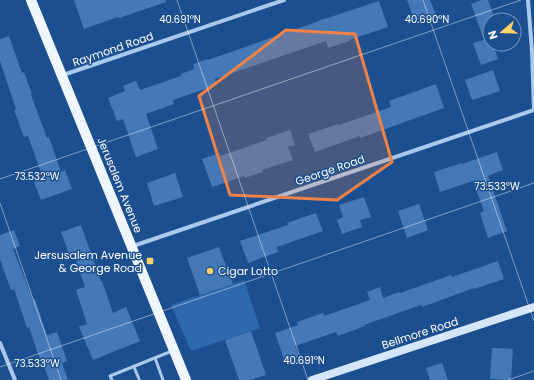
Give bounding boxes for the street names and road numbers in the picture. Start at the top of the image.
street label: Raymond Road [70,28,156,70]
street label: Jerusalem Avenue [93,135,147,235]
street label: George Road [293,151,367,189]
street label: Bellmore Road [380,313,460,353]

